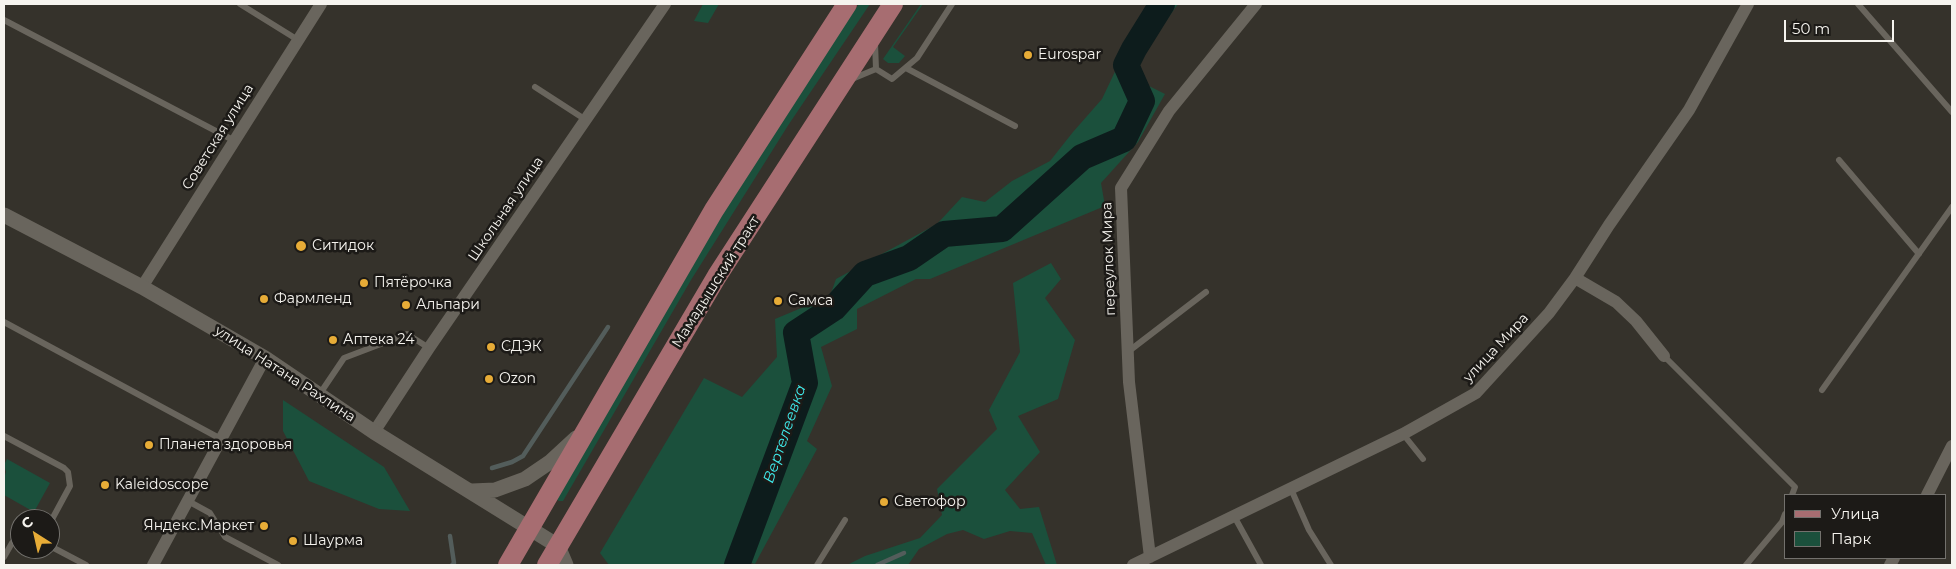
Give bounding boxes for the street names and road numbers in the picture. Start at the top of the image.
street label: Советская улица [179,81,257,193]
street label: Школьная улица [465,154,547,264]
street label: переулок Мира [1099,202,1119,316]
street label: Мамадышский тракт [669,213,763,351]
street label: улица Мира [1460,310,1532,386]
street label: улица Натана Рахлина [211,322,359,426]

